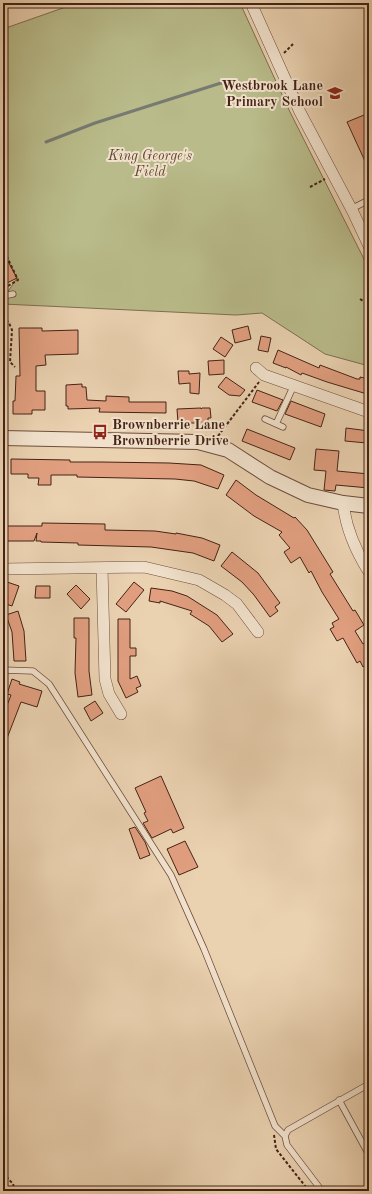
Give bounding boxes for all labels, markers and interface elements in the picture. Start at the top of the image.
place label: Westbrook Lane Primary School [221,79,323,109]
school or university icon: Westbrook Lane Primary School [326,84,344,102]
park label: King George's Field [107,149,192,179]
place label: Brownberrie Lane Brownberrie Drive [112,418,229,448]
bus stop icon: Brownberrie Lane Brownberrie Drive [91,423,109,441]

